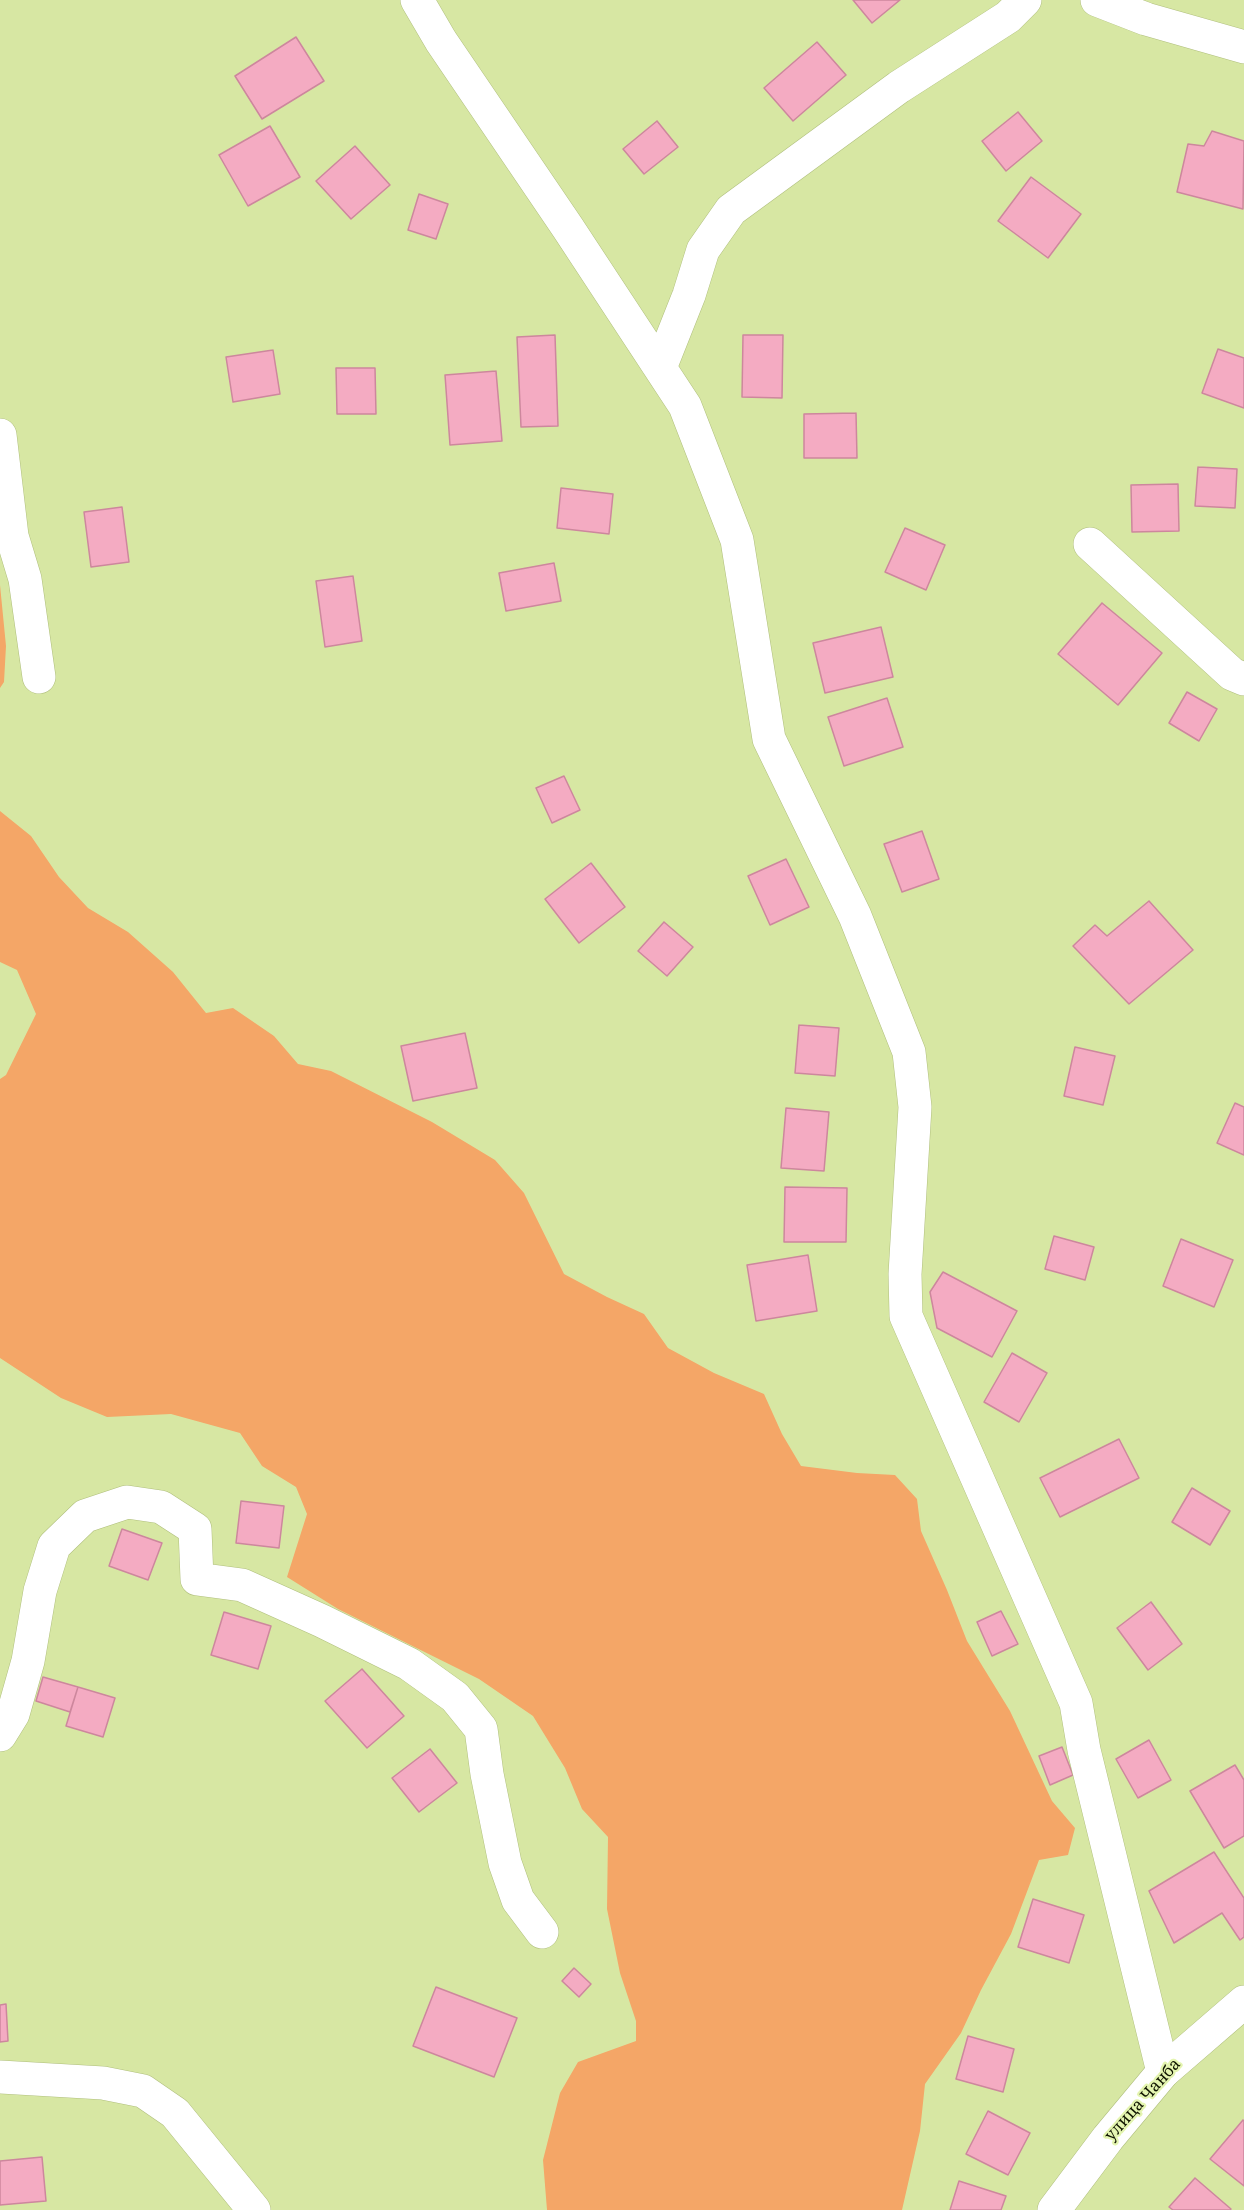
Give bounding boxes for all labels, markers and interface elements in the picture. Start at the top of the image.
street label: улица Чанба [1101,2055,1185,2145]

